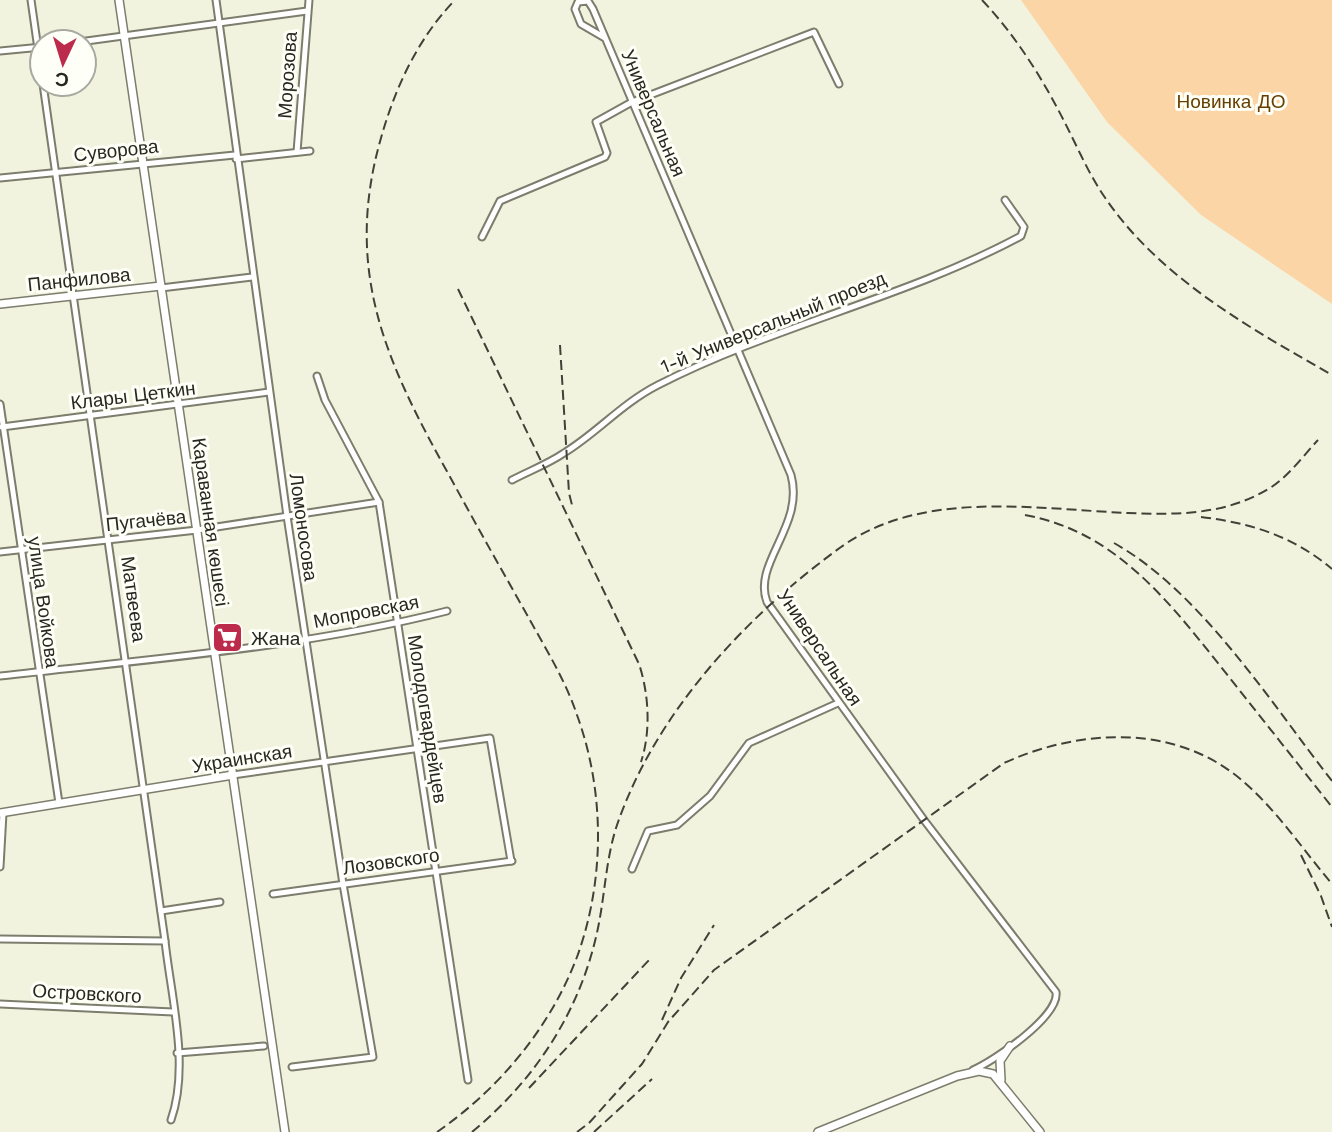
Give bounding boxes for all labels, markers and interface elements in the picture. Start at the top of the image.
north arrow [28,28,98,98]
street label: Морозова [273,30,302,119]
street label: Универсальная [616,46,691,180]
text: С [54,67,70,91]
park label: Новинка ДО [1177,90,1285,113]
street label: Суворова [72,135,160,166]
street label: Панфилова [26,263,132,296]
street label: 1-й Универсальный проезд [657,267,889,378]
street label: Клары Цеткин [69,376,197,415]
street label: Караванная көшесі [187,436,234,608]
street label: Ломоносова [285,472,322,583]
street label: Пугачёва [105,505,188,536]
street label: улица Войкова [23,535,64,670]
street label: Матвеева [116,555,151,644]
street label: Универсальная [772,585,867,710]
street label: Мопровская [311,590,421,633]
supermarket icon: Жана [211,621,245,655]
place label: Жана [251,627,301,650]
street label: Молодогвардейцев [403,633,452,805]
street label: Украинская [190,739,294,778]
street label: Лозовского [341,843,441,880]
street label: Островского [32,979,142,1008]

